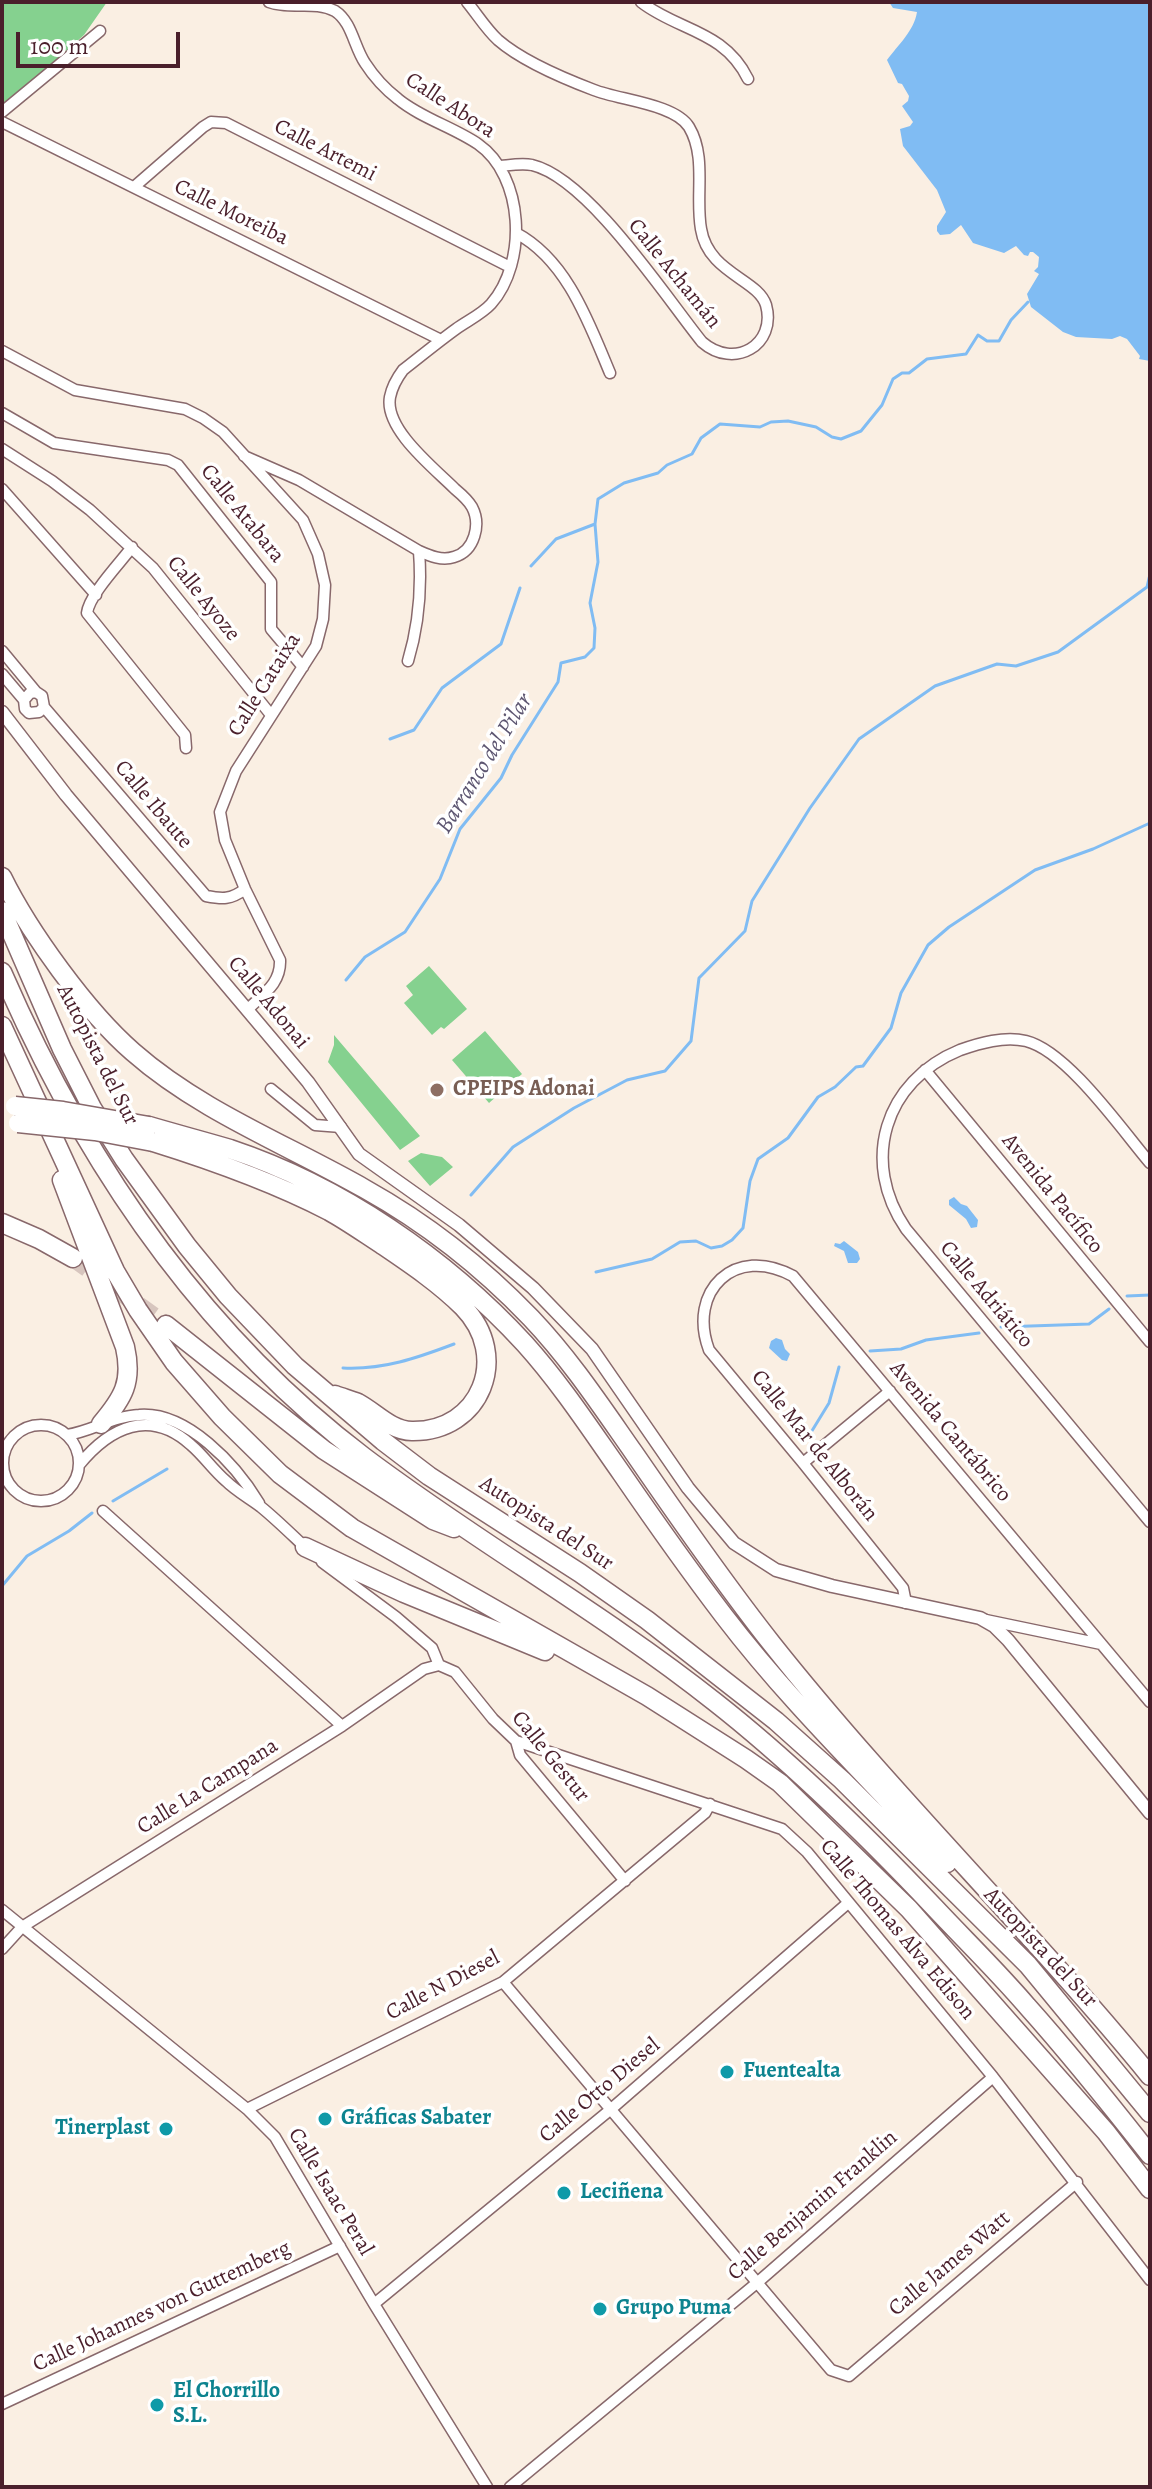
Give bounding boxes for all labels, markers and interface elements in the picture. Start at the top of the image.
scale bar [20,16,184,66]
text: 100 m [30,30,89,62]
street label: Calle Abora [400,67,500,145]
street label: Calle Artemi [269,114,381,188]
street label: Calle Moreiba [170,174,292,252]
street label: Calle Achamán [622,214,726,334]
street label: Calle Atabara [194,459,290,569]
street label: Calle Ayoze [161,551,245,647]
street label: Calle Cataixa [223,628,307,742]
water label: Barranco del Pilar [431,689,539,839]
street label: Calle Ibaute [108,755,198,855]
street label: Calle Adonai [222,951,314,1055]
street label: Autopista del Sur [50,980,144,1130]
place label: CPEIPS Adonai [453,1077,595,1103]
marker: CPEIPS Adonai [428,1081,446,1099]
street label: Avenida Pacífico [996,1129,1108,1259]
street label: Calle Adriático [934,1236,1038,1354]
street label: Avenida Cantábrico [883,1356,1017,1508]
street label: Calle Mar de Alborán [745,1365,883,1527]
street label: Autopista del Sur [474,1471,618,1577]
street label: Calle Gestur [505,1706,595,1808]
street label: Calle La Campana [133,1733,283,1841]
street label: Calle Thomas Alva Edison [814,1834,980,2026]
street label: Autopista del Sur [978,1883,1102,2013]
street label: Calle N Diesel [382,1945,504,2027]
street label: Calle Otto Diesel [534,2033,666,2149]
place label: Fuentealta [743,2059,841,2085]
marker: Fuentealta [718,2063,736,2081]
place label: Gráficas Sabater [341,2106,491,2132]
marker: Gráficas Sabater [316,2110,334,2128]
place label: Tinerplast [55,2116,150,2142]
marker: Tinerplast [157,2120,175,2138]
street label: Calle Isaac Peral [282,2123,378,2261]
street label: Calle Benjamin Franklin [723,2125,903,2287]
place label: Leciñena [580,2180,663,2206]
marker: Leciñena [555,2184,573,2202]
street label: Calle James Watt [884,2205,1016,2323]
street label: Calle Johannes von Guttemberg [29,2236,295,2378]
place label: Grupo Puma [616,2296,732,2322]
marker: Grupo Puma [591,2300,609,2318]
place label: El Chorrillo S.L. [173,2379,280,2430]
marker: El Chorrillo S.L. [148,2396,166,2414]

